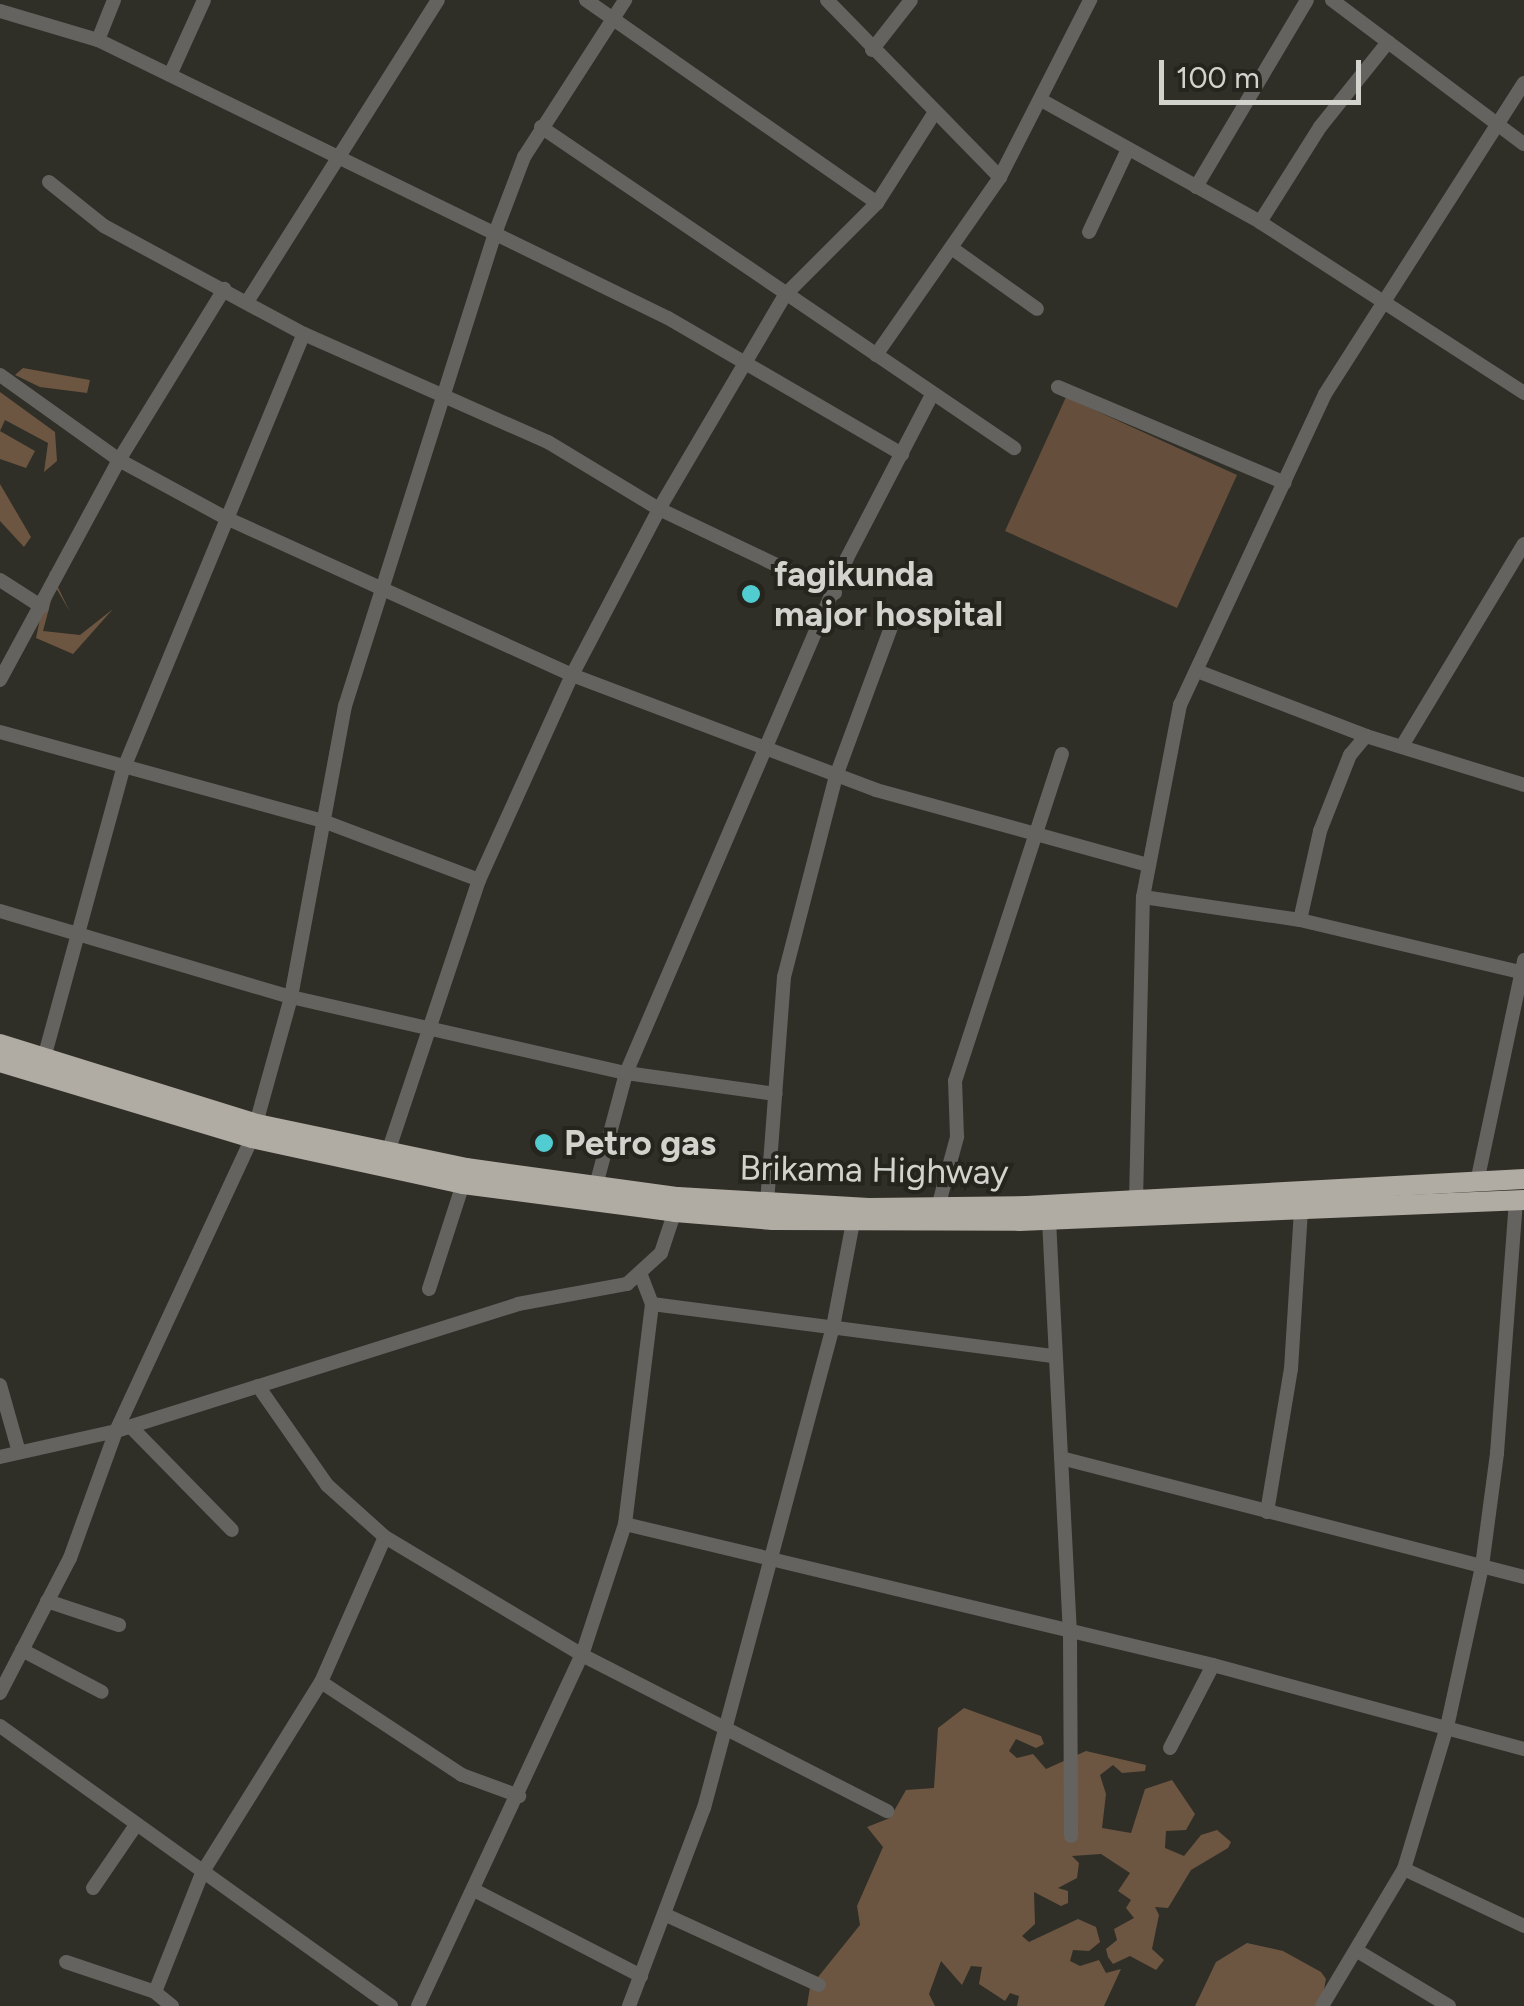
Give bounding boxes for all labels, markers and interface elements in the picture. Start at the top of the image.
scale bar [1164,40,1366,102]
text: 100 m [1176,59,1260,96]
place label: fagikunda major hospital [774,553,1003,635]
marker: fagikunda major hospital [738,581,764,607]
place label: Petro gas [564,1122,716,1164]
marker: Petro gas [533,1132,555,1154]
street label: Brikama Highway [739,1147,1009,1193]

